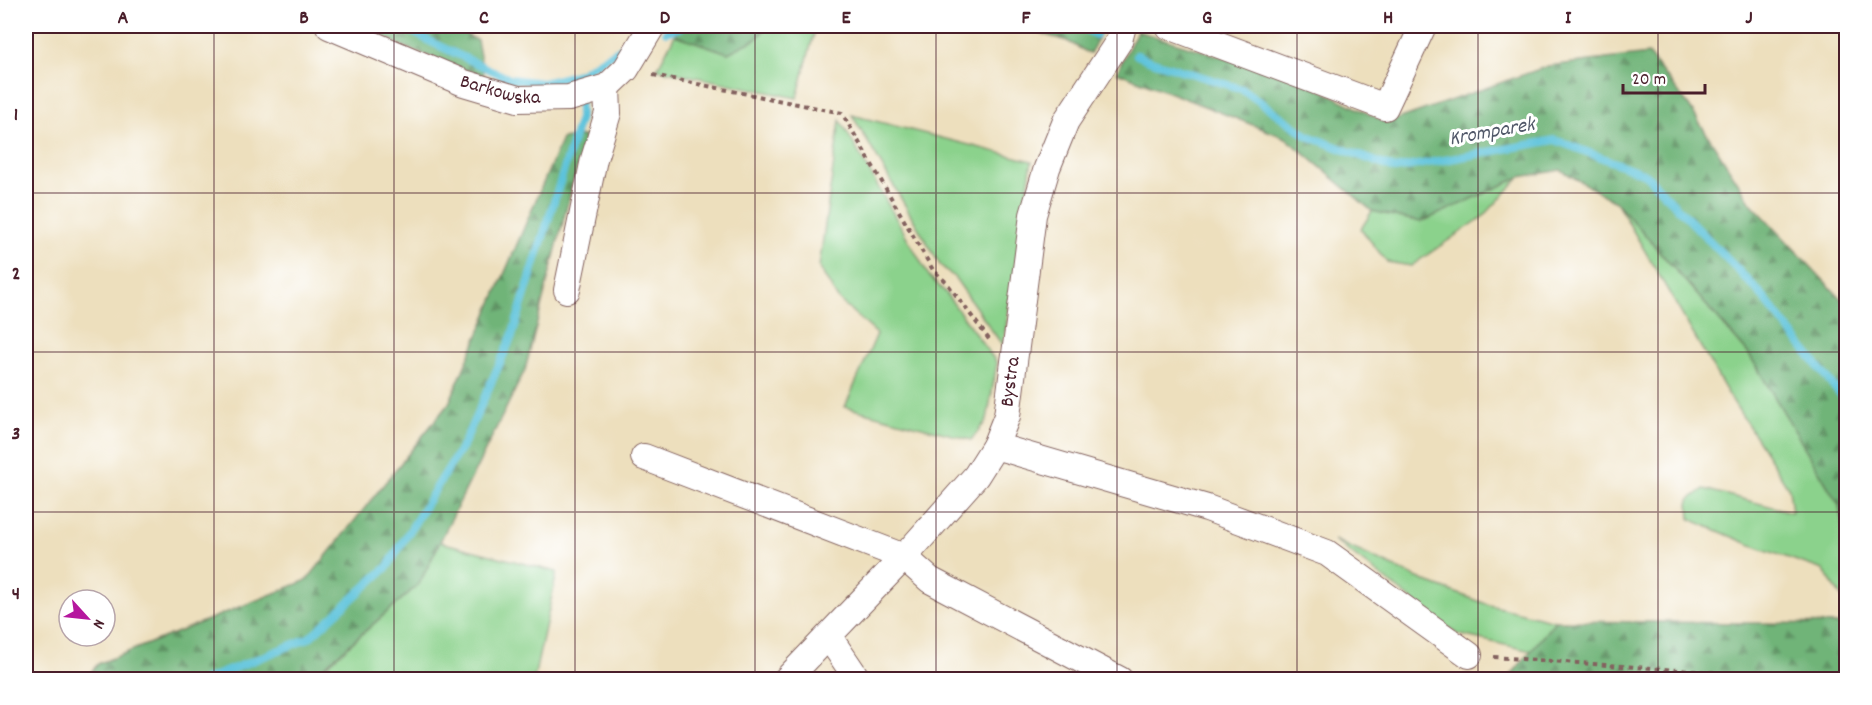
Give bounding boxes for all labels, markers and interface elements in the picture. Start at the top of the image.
text: A [118,5,129,33]
text: B [299,5,309,33]
text: C [479,5,489,33]
text: D [660,5,671,33]
text: E [841,5,851,33]
text: F [1022,5,1032,33]
text: G [1202,5,1212,33]
text: H [1383,5,1393,33]
text: I [1565,5,1572,33]
text: J [1745,5,1753,33]
scale bar [1623,57,1706,95]
text: 20 m [1632,68,1666,93]
street label: Barkowska [456,69,541,113]
text: 1 [14,102,18,130]
water label: Kromparek [1447,110,1540,155]
text: 2 [12,261,20,289]
street label: Bystra [994,355,1029,409]
text: 3 [12,421,20,449]
text: 4 [12,581,20,609]
north arrow [57,588,117,648]
text: N [86,615,110,633]

